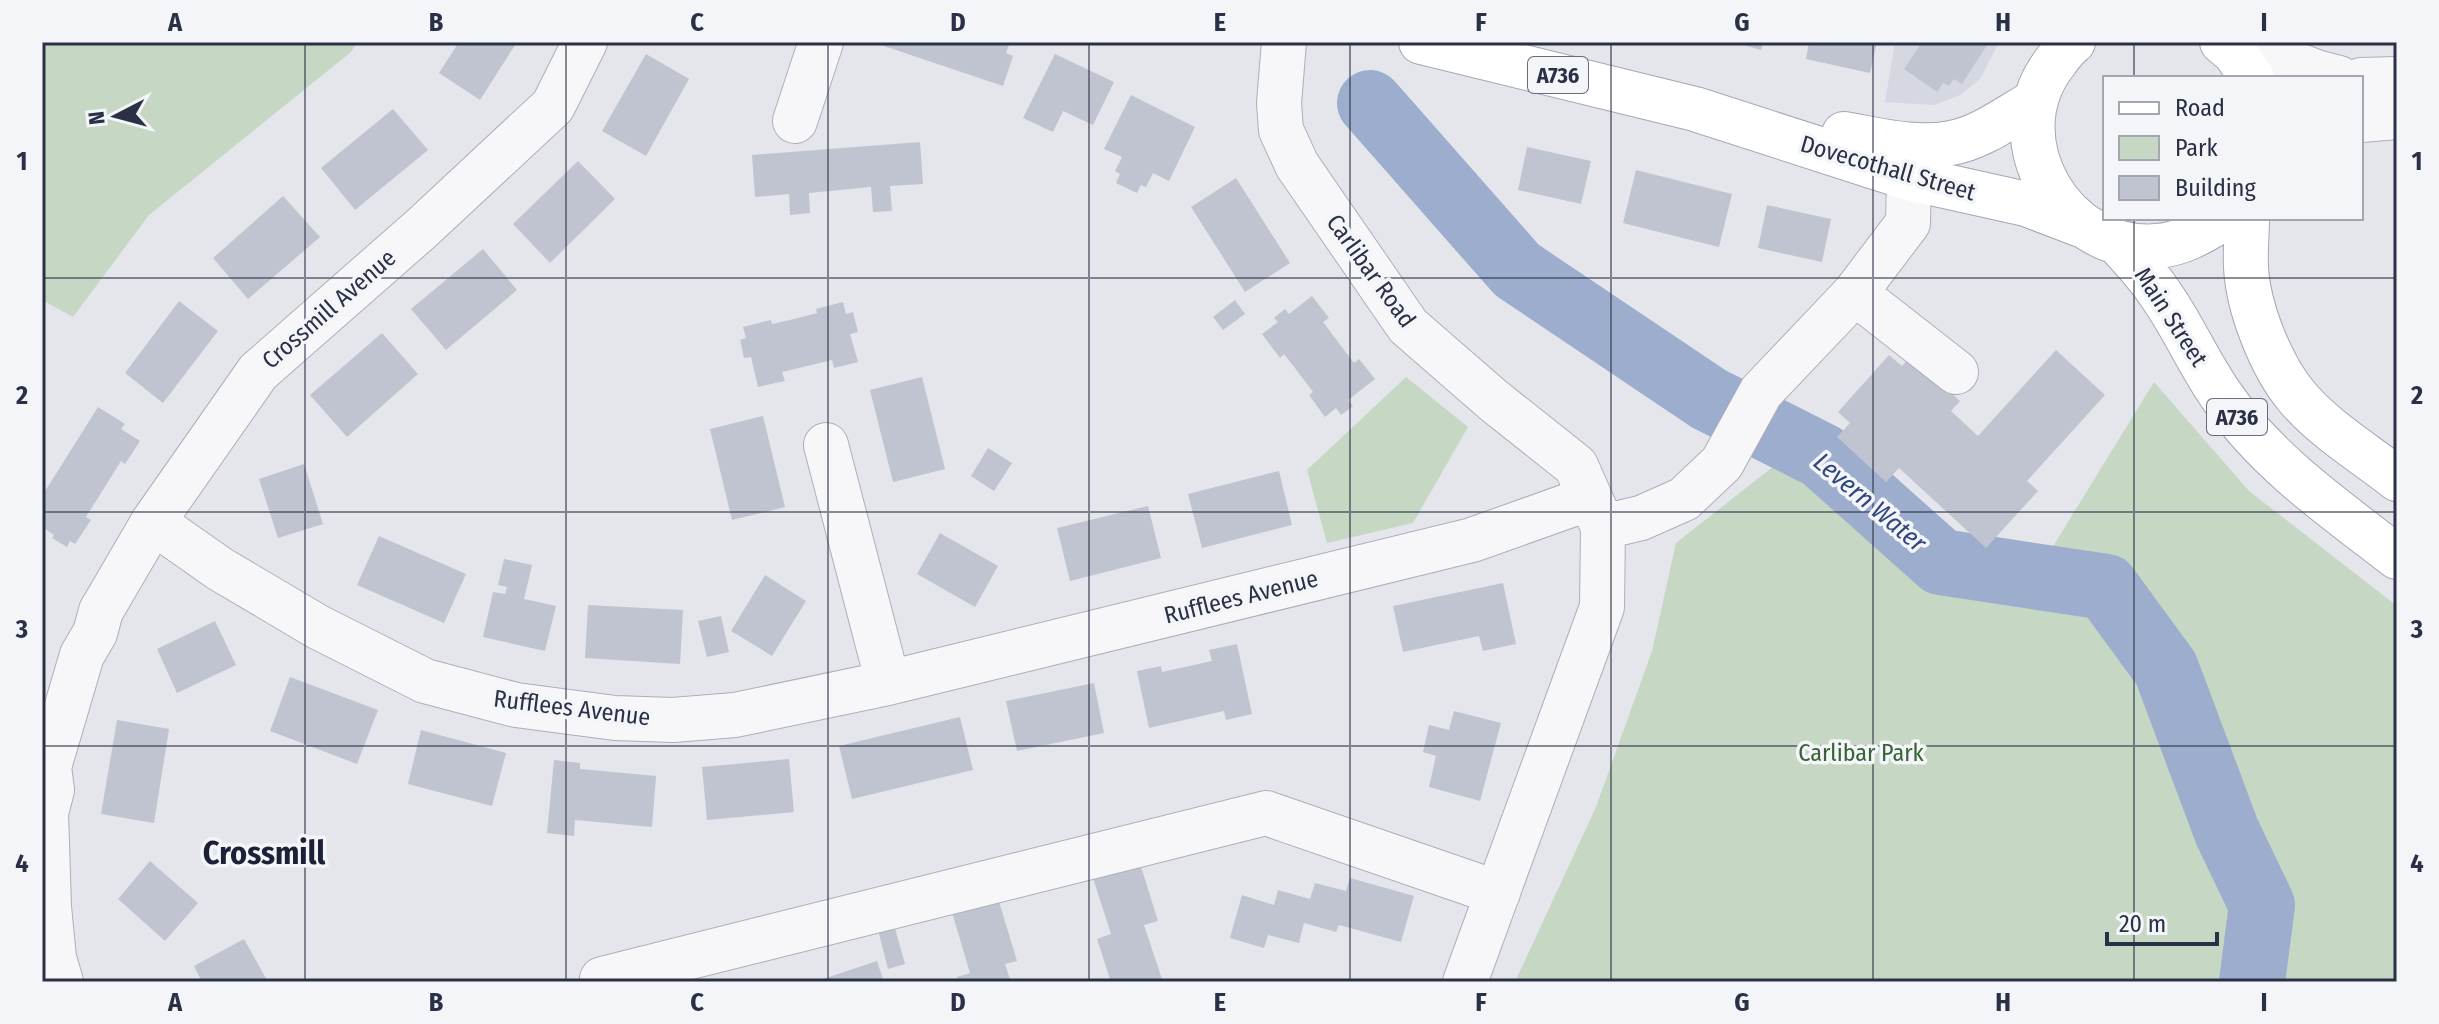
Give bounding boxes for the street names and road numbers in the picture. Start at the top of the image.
road number: A736 [1528,57,1588,93]
street label: Dovecothall Street [1797,130,1979,206]
street label: Carlibar Road [1321,209,1421,333]
street label: Crossmill Avenue [257,244,401,374]
street label: Main Street [2129,262,2213,372]
road number: A736 [2207,399,2267,435]
street label: Rufflees Avenue [1161,564,1321,630]
street label: Rufflees Avenue [492,684,652,732]

